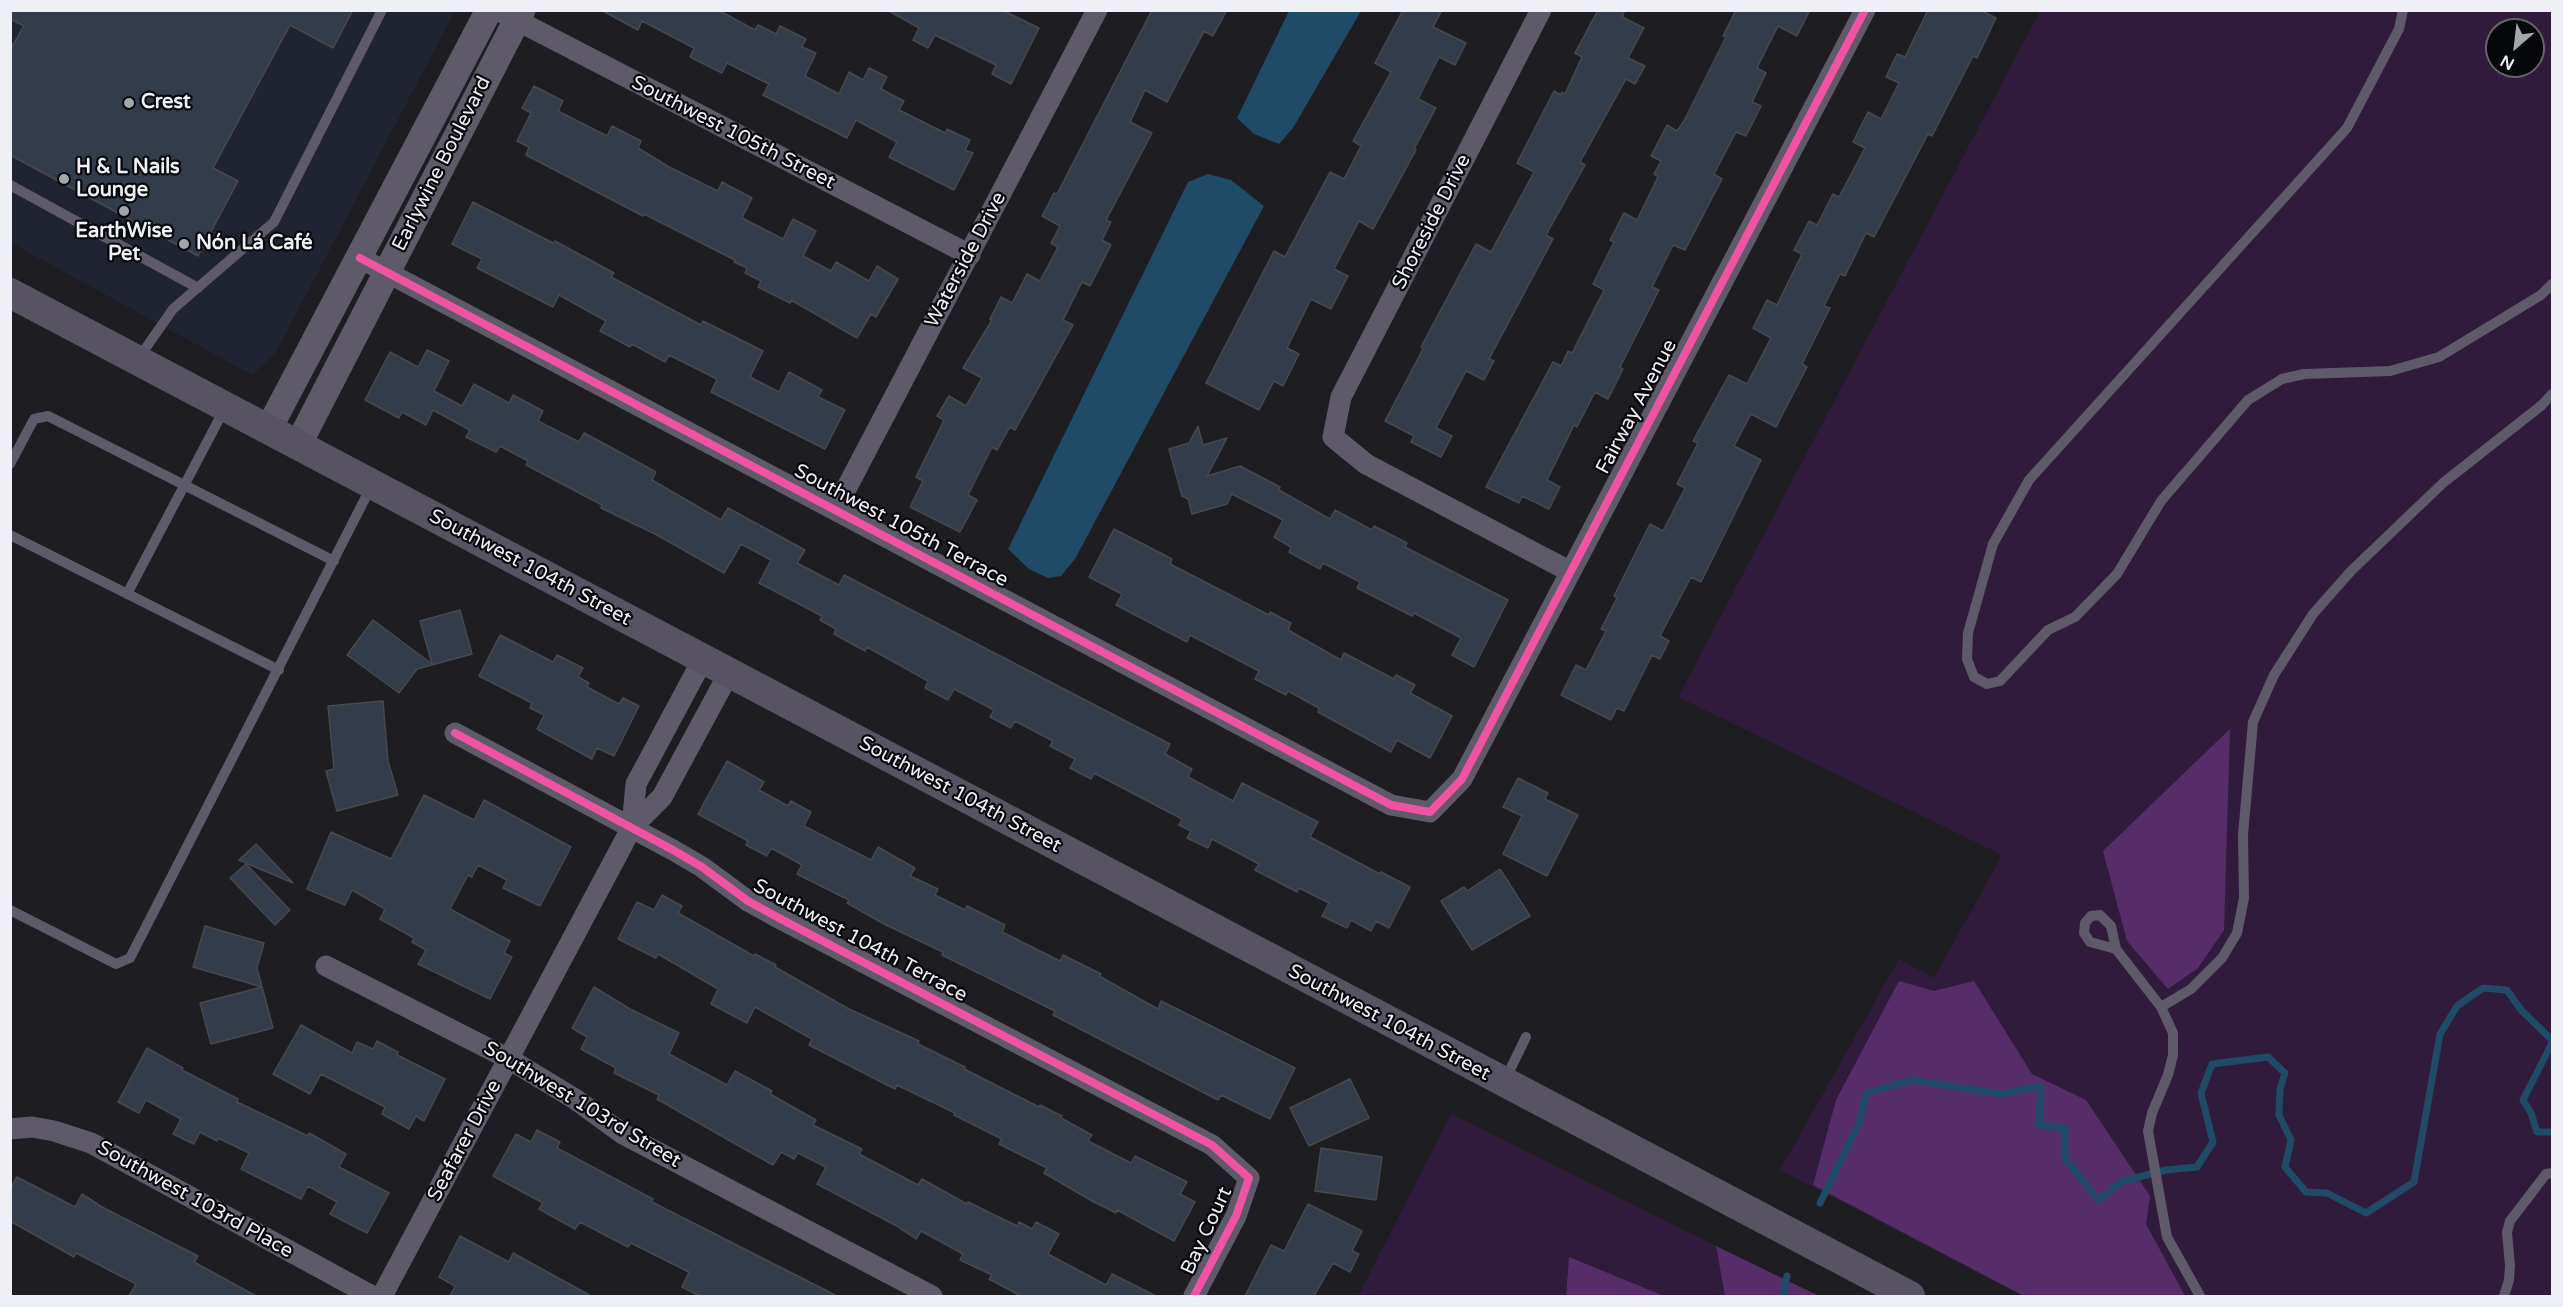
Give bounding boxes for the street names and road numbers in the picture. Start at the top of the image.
street label: Southwest 105th Street [627,71,839,195]
street label: Earlywine Boulevard [388,73,496,255]
street label: Shoreside Drive [1388,151,1476,293]
street label: Waterside Drive [920,188,1012,332]
street label: Fairway Avenue [1591,336,1683,478]
street label: Southwest 105th Terrace [790,459,1012,593]
street label: Southwest 104th Street [425,504,635,632]
street label: Southwest 104th Street [855,731,1065,859]
street label: Southwest 104th Terrace [749,874,971,1008]
street label: Southwest 104th Street [1284,959,1494,1087]
street label: Southwest 103rd Street [479,1037,685,1173]
street label: Seafarer Drive [423,1076,507,1206]
street label: Southwest 103rd Place [93,1136,297,1264]
street label: Bay Court [1176,1183,1238,1279]

